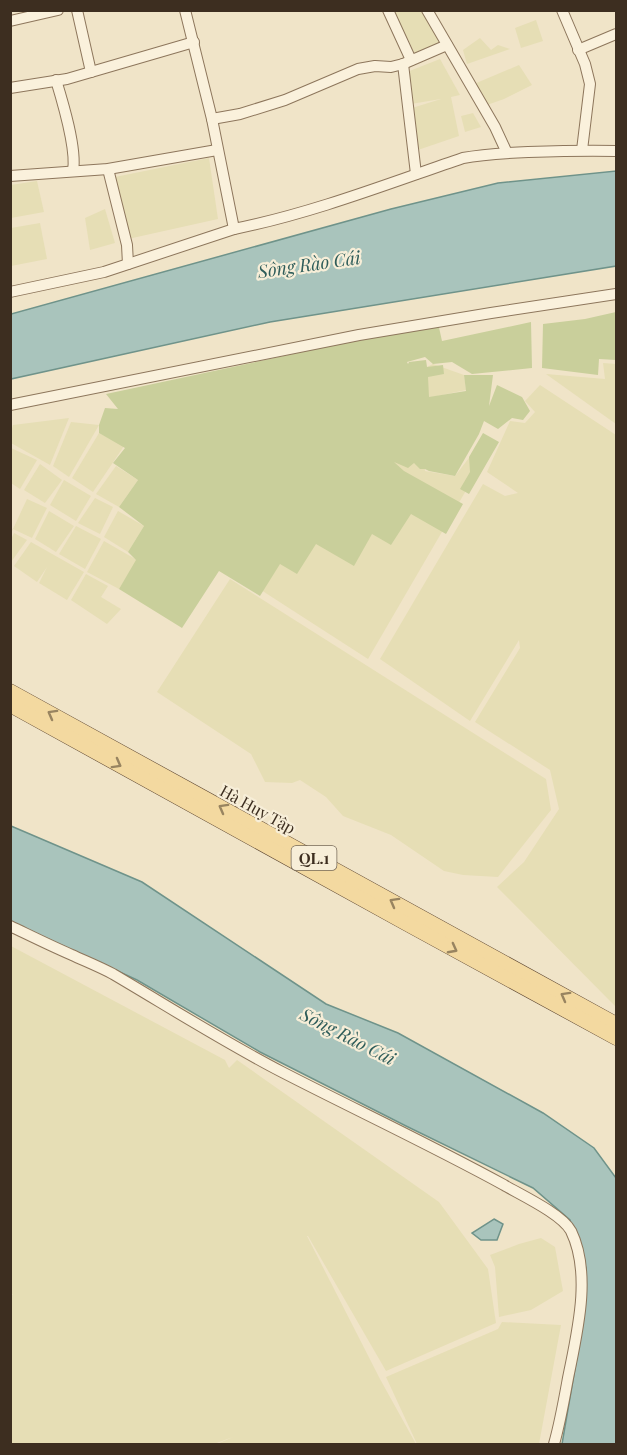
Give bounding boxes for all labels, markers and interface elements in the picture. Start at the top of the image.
water label: Sông Rào Cái [255,245,362,283]
one-way arrow [48,710,59,721]
one-way arrow [111,757,121,768]
street label: Hà Huy Tập [217,780,299,838]
one-way arrow [219,804,230,815]
road number: QL.1 [292,846,336,870]
one-way arrow [390,898,400,909]
one-way arrow [447,942,457,953]
one-way arrow [561,992,571,1003]
water label: Sông Rào Cái [296,1001,400,1070]

